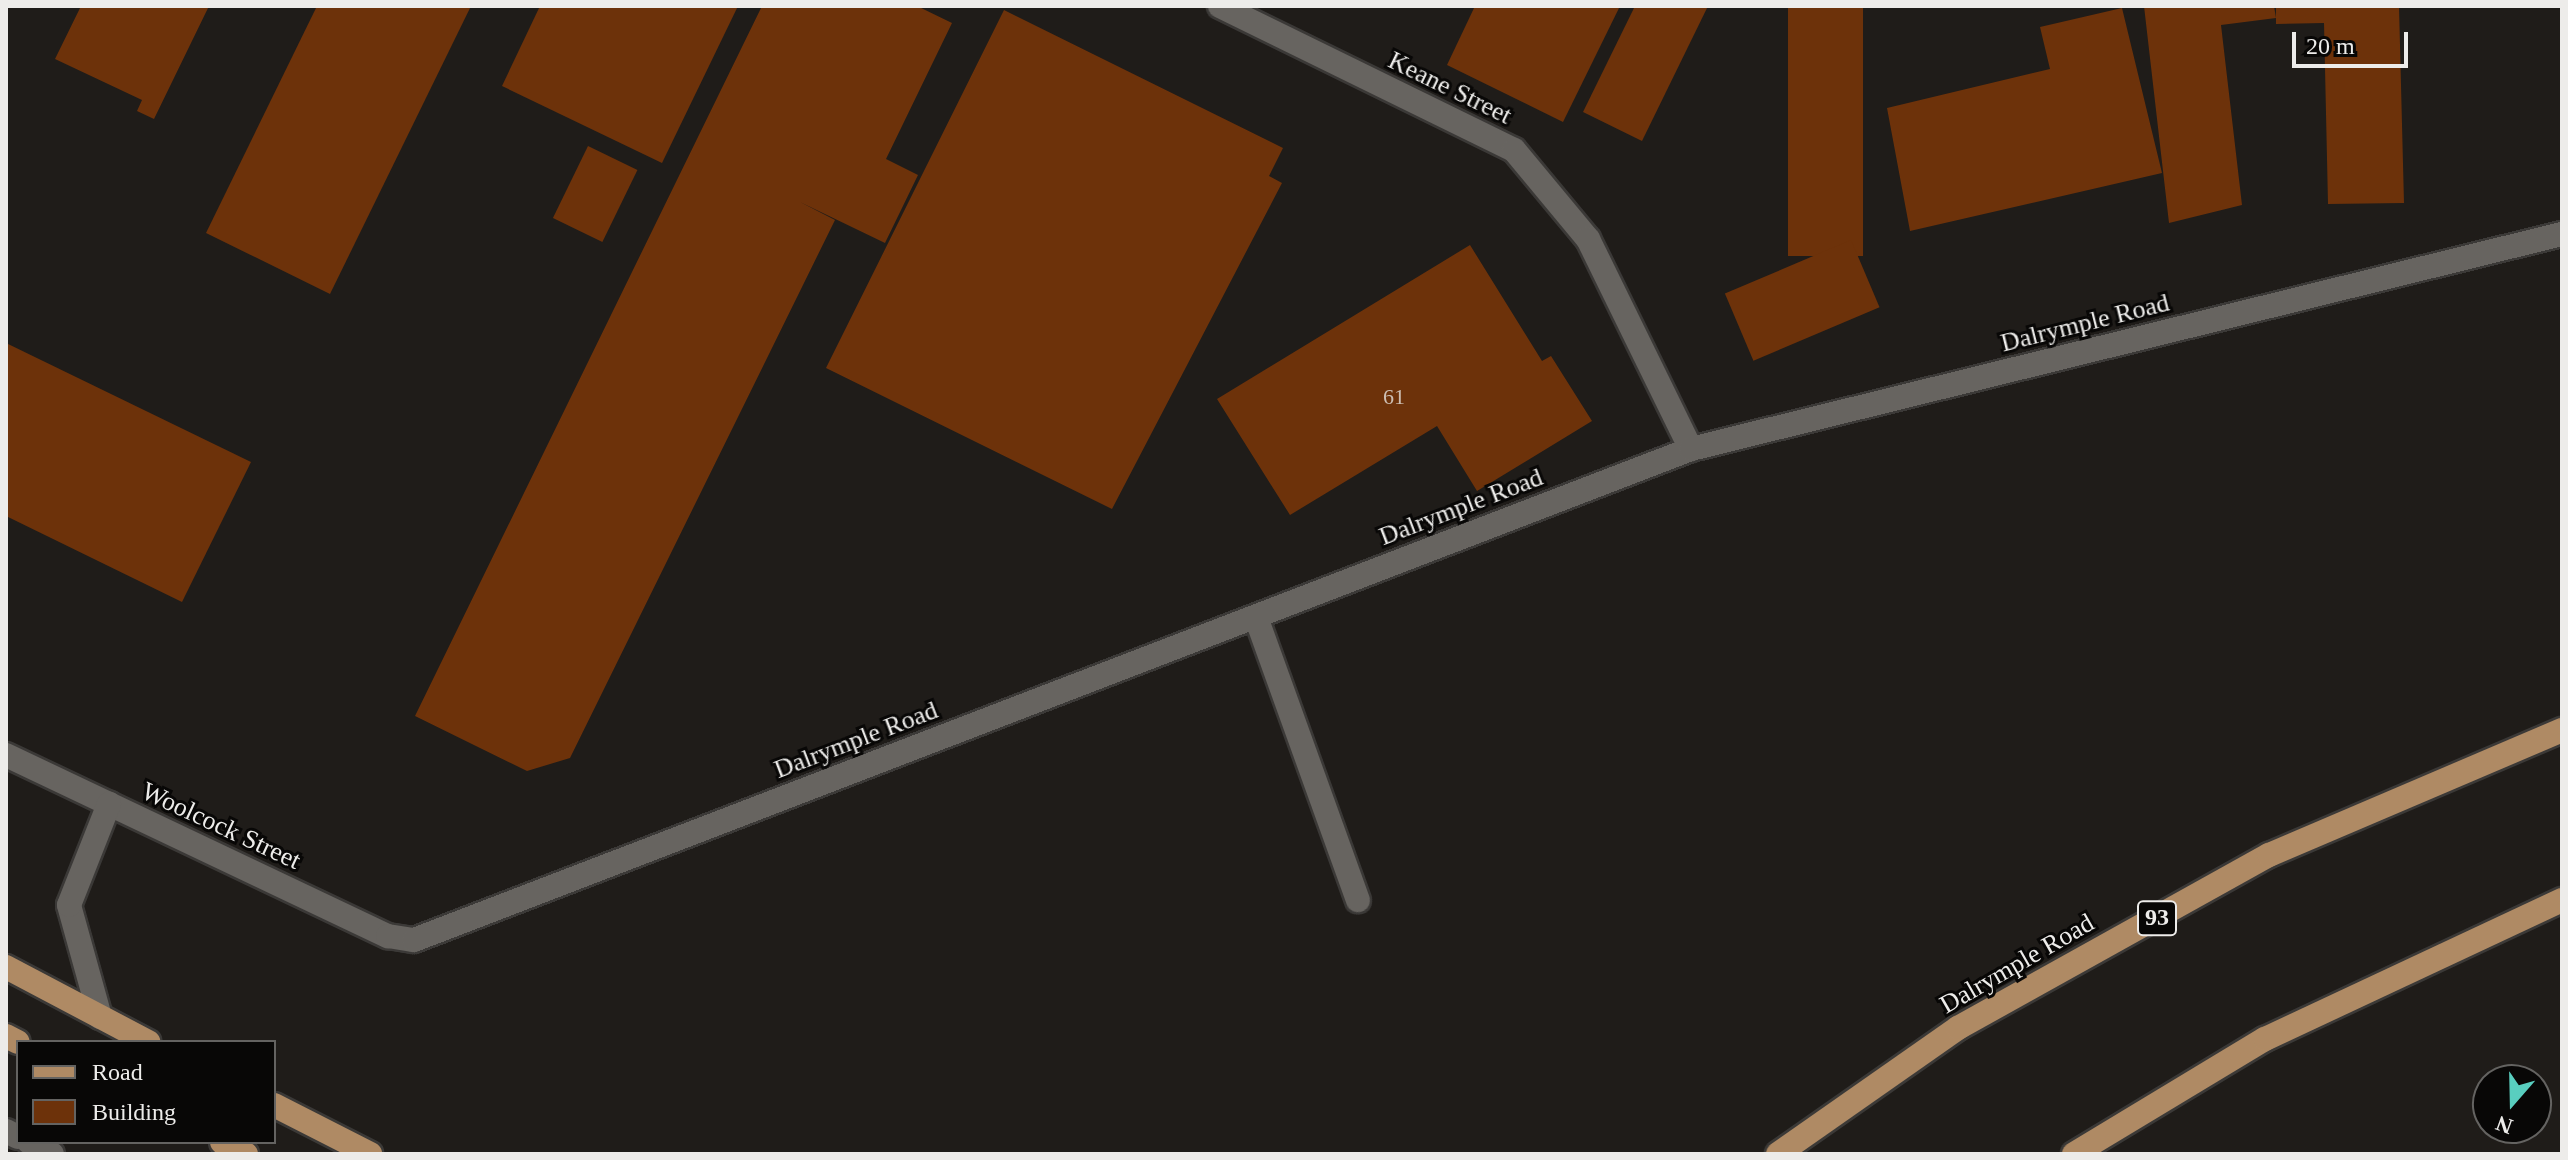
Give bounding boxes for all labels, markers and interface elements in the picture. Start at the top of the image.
scale bar [2296,16,2412,66]
text: 20 m [2306,33,2355,59]
street label: Keane Street [1383,45,1517,131]
street label: Dalrymple Road [1998,287,2172,359]
house number: 61 [1383,384,1405,410]
street label: Dalrymple Road [1375,462,1547,552]
street label: Dalrymple Road [770,695,942,785]
street label: Woolcock Street [137,776,305,876]
road number: 93 [2137,898,2177,938]
street label: Dalrymple Road [1934,907,2100,1021]
legend [16,1040,276,1144]
text: Road [92,1059,143,1085]
north arrow [2472,1064,2552,1144]
text: Building [92,1099,176,1125]
text: N [2493,1111,2516,1140]

